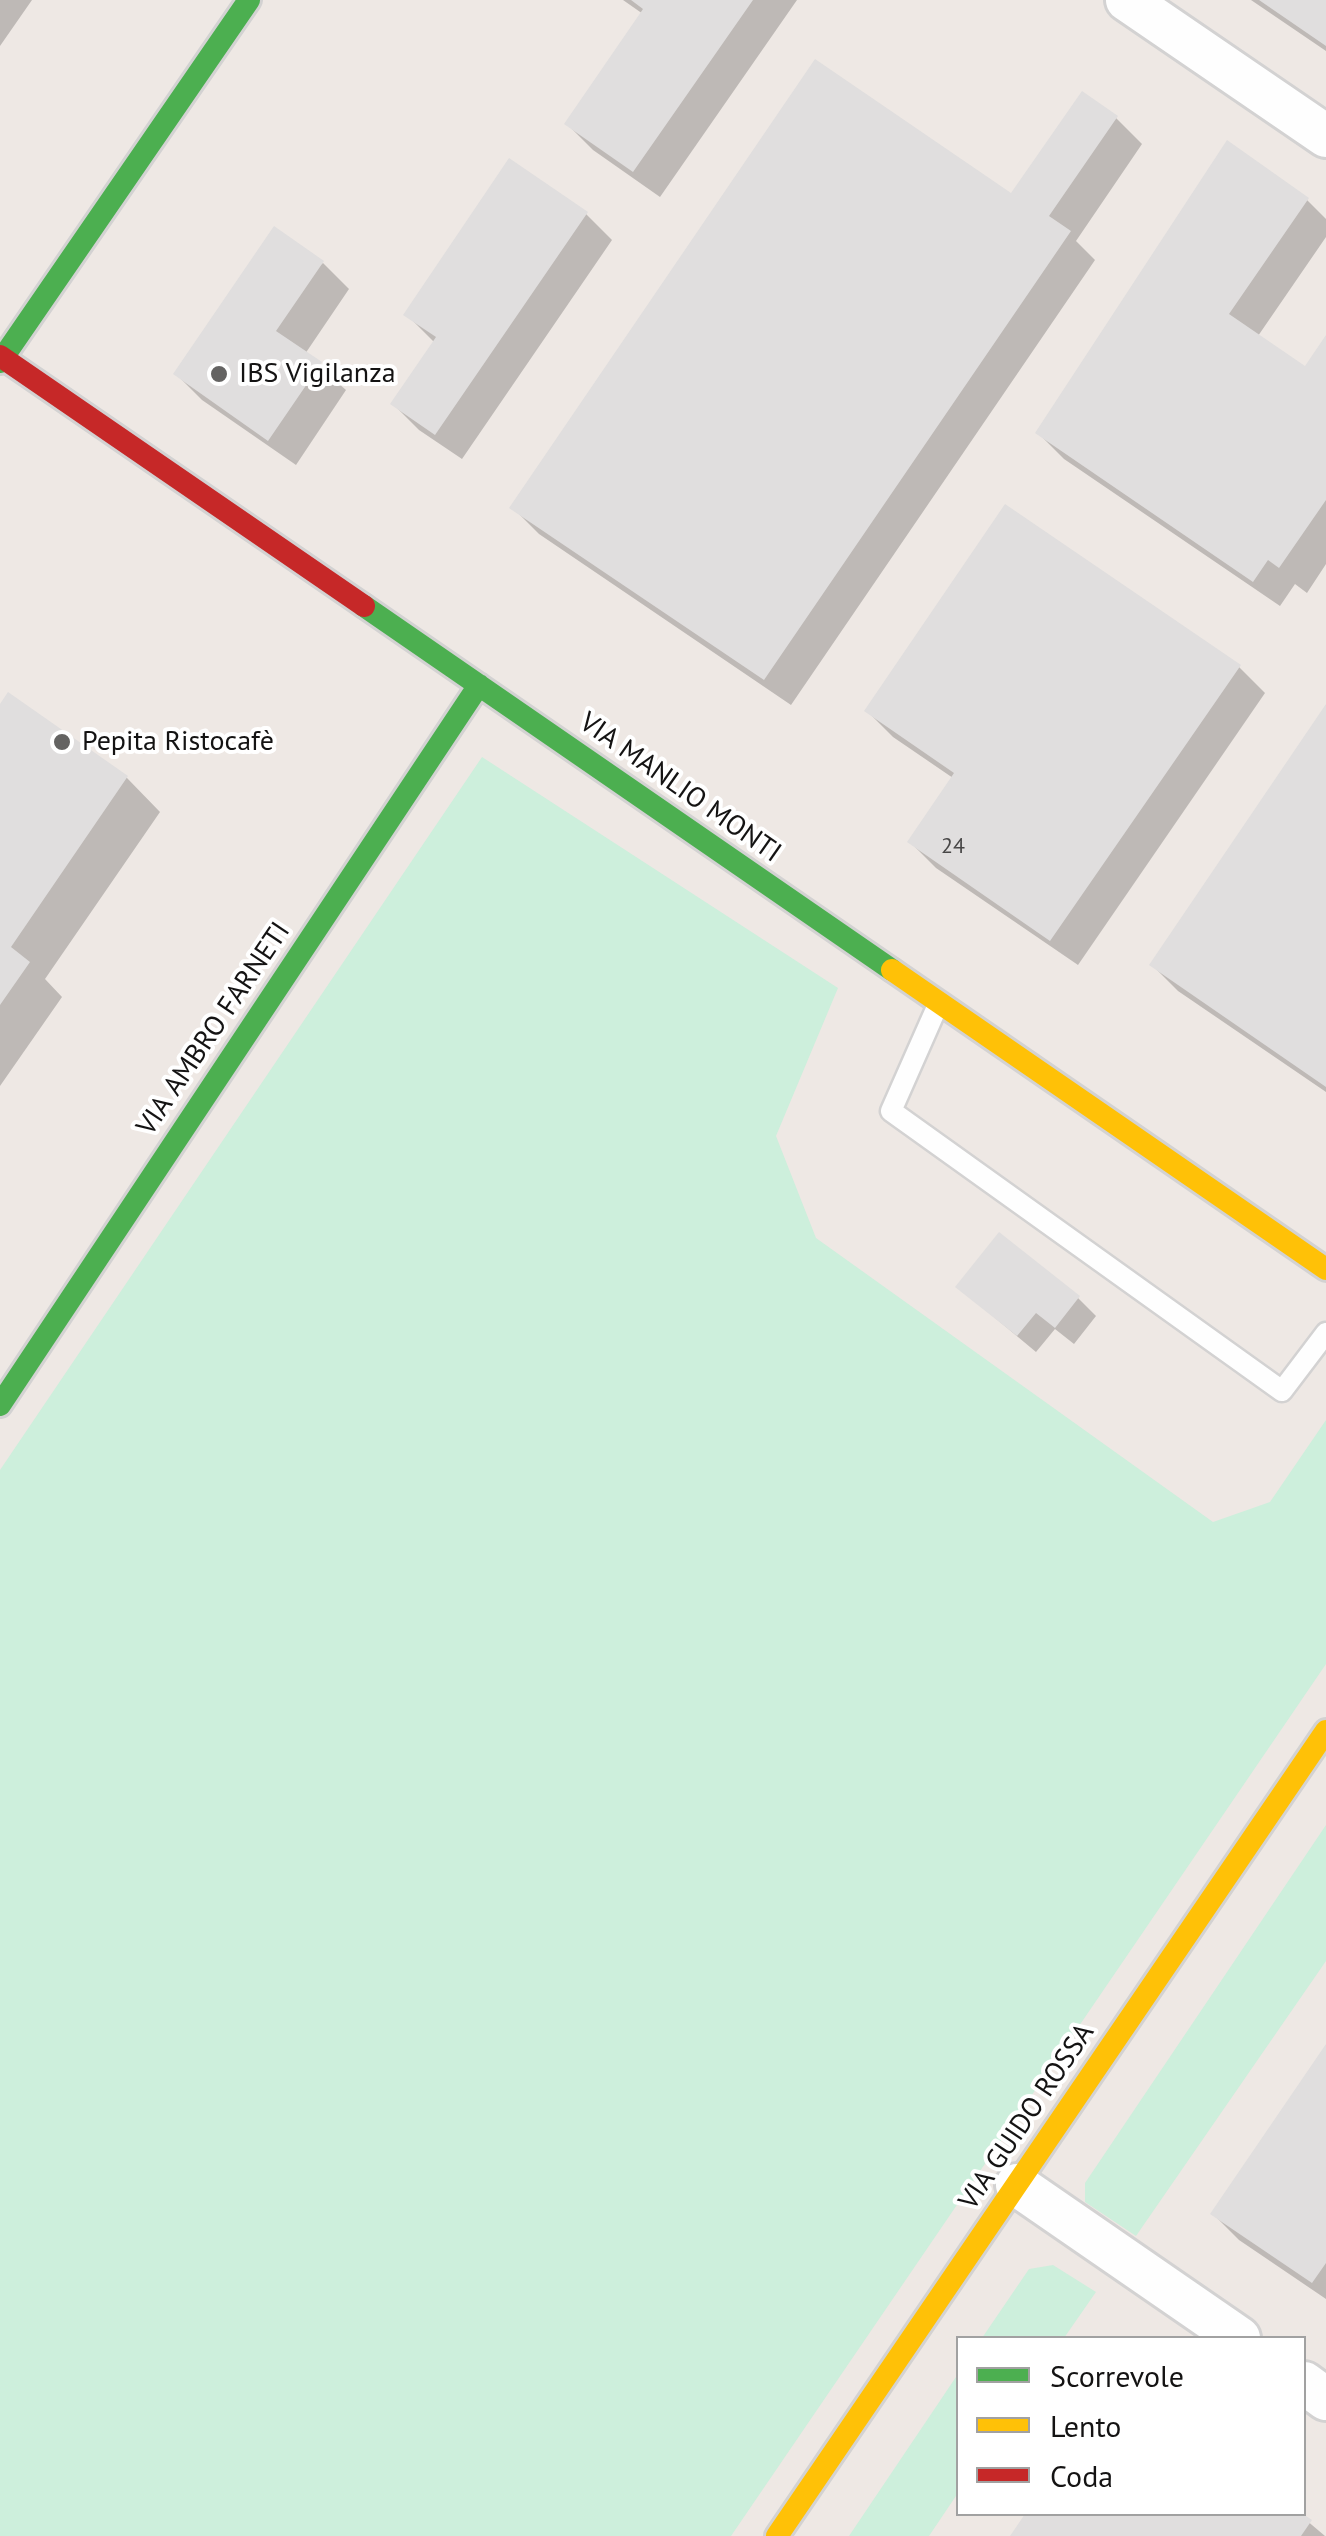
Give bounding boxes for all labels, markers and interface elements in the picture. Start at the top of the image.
place label: IBS Vigilanza [239,357,396,391]
marker: IBS Vigilanza [208,363,230,385]
street label: VIA MANLIO MONTI [573,706,787,870]
place label: Pepita Ristocafè [82,725,274,759]
marker: Pepita Ristocafè [51,731,73,753]
house number: 24 [941,834,965,860]
street label: VIA AMBRO FARNETI [130,916,298,1142]
street label: VIA GUIDO ROSSA [952,2018,1102,2216]
legend [956,2336,1306,2516]
text: Scorrevole [1050,2356,1184,2395]
text: Lento [1050,2406,1121,2445]
text: Coda [1050,2456,1113,2495]

